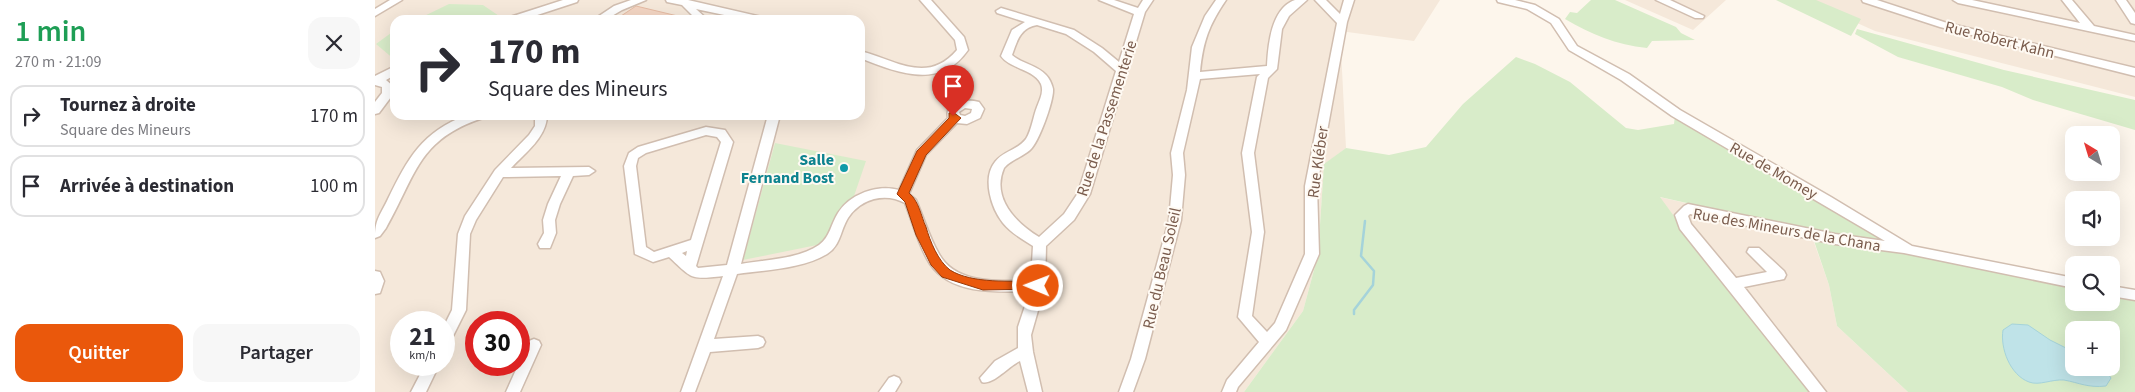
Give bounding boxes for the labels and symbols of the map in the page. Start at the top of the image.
street label: Rue Robert Kahn [1943,16,2057,64]
street label: Rue de la Passementerie [1071,38,1143,199]
pin [932,65,974,116]
street label: Rue Kléber [1302,124,1334,200]
north arrow [2065,126,2120,181]
street label: Rue de Momey [1726,137,1822,205]
place label: Salle Fernand Bost [741,149,834,189]
marker: Salle Fernand Bost [838,162,850,174]
street label: Rue des Mineurs de la Chana [1691,203,1882,257]
street label: Rue du Beau Soleil [1137,205,1187,331]
position arrow [1011,259,1063,311]
speed limit sign: 30 [465,311,530,376]

